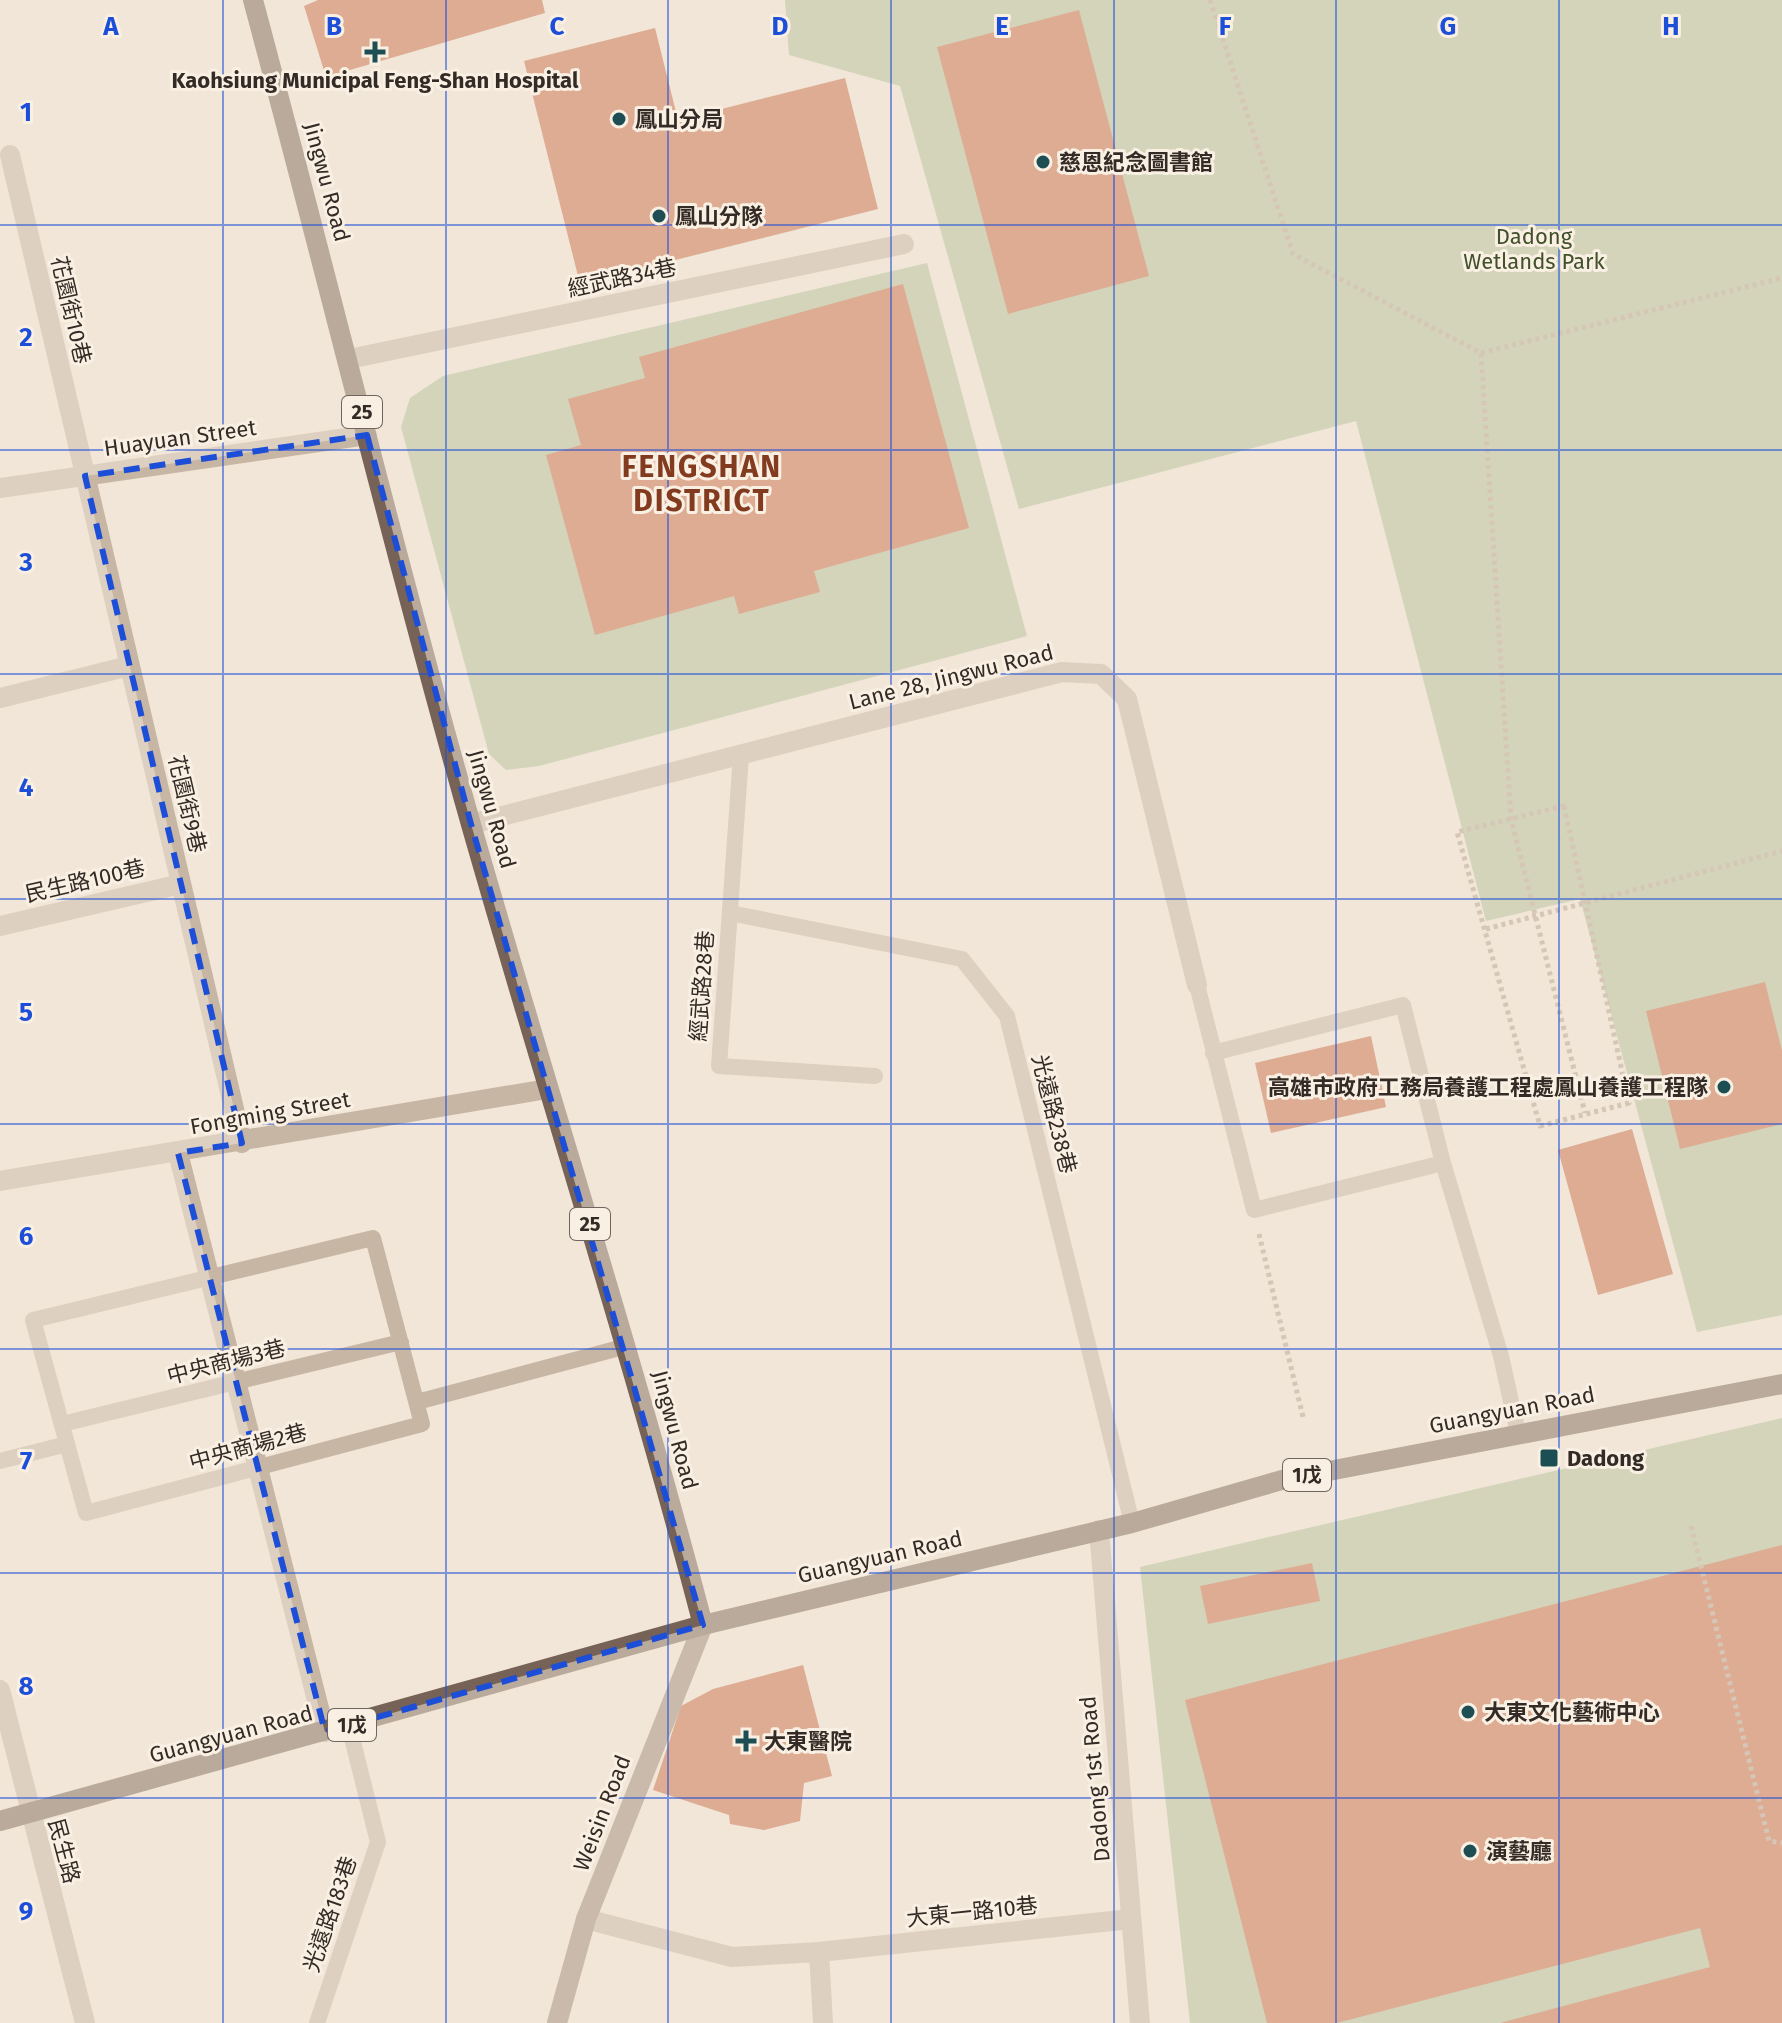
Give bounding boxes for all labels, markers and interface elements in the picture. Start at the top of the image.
text: A [102,11,119,42]
text: B [326,11,342,42]
text: C [550,11,565,42]
text: D [772,11,789,42]
text: E [995,11,1009,42]
text: F [1219,11,1232,42]
text: G [1440,11,1456,42]
text: H [1662,11,1680,42]
marker: Kaohsiung Municipal Feng-Shan Hospital [364,41,386,63]
place label: Kaohsiung Municipal Feng-Shan Hospital [172,67,579,94]
text: 1 [20,97,32,128]
place label: 鳳山分局 [635,106,723,133]
marker: 鳳山分局 [610,110,628,128]
street label: Jingwu Road [298,119,356,245]
place label: 慈恩紀念圖書館 [1059,149,1213,176]
marker: 慈恩紀念圖書館 [1034,153,1052,171]
place label: 鳳山分隊 [675,203,763,230]
marker: 鳳山分隊 [650,207,668,225]
park label: Dadong Wetlands Park [1463,223,1605,275]
street label: 花園街10巷 [45,253,97,367]
street label: 經武路34巷 [565,253,679,303]
text: 2 [19,322,33,353]
road number: 25 [342,396,382,428]
street label: Huayuan Street [102,414,258,462]
district label: FENGSHAN DISTRICT [622,449,782,519]
text: 3 [18,547,33,578]
street label: Lane 28, Jingwu Road [846,639,1056,715]
street label: Jingwu Road [462,746,522,872]
street label: 花園街9巷 [163,752,211,856]
text: 4 [19,772,34,803]
street label: 民生路100巷 [22,854,148,908]
street label: 經武路28巷 [685,930,719,1042]
text: 5 [19,997,33,1028]
street label: 光遠路238巷 [1026,1052,1082,1176]
place label: 高雄市政府工務局養護工程處鳳山養護工程隊 [1268,1074,1708,1101]
marker: 高雄市政府工務局養護工程處鳳山養護工程隊 [1715,1078,1733,1096]
street label: Fongming Street [188,1086,352,1140]
road number: 25 [570,1208,610,1240]
text: 6 [19,1221,34,1252]
street label: 中央商場3巷 [164,1334,288,1390]
street label: Jingwu Road [646,1367,704,1493]
street label: Guangyuan Road [1427,1381,1597,1439]
street label: 中央商場2巷 [186,1418,310,1476]
place label: Dadong [1567,1445,1645,1472]
text: 7 [20,1446,32,1477]
marker: Dadong [1538,1447,1560,1469]
road number: 1戊 [1283,1459,1331,1491]
street label: Guangyuan Road [795,1525,965,1589]
text: 8 [18,1671,34,1702]
street label: Dadong 1st Road [1074,1695,1116,1863]
street label: Guangyuan Road [146,1699,316,1769]
place label: 大東文化藝術中心 [1484,1699,1660,1726]
marker: 大東文化藝術中心 [1459,1703,1477,1721]
road number: 1戊 [328,1709,376,1741]
place label: 大東醫院 [764,1728,852,1755]
marker: 大東醫院 [735,1730,757,1752]
street label: Weisin Road [568,1751,636,1875]
street label: 民生路 [42,1816,86,1886]
place label: 演藝廳 [1486,1838,1552,1865]
marker: 演藝廳 [1461,1842,1479,1860]
street label: 光遠路183巷 [298,1853,362,1975]
street label: 大東一路10巷 [905,1892,1039,1932]
text: 9 [19,1896,33,1927]

